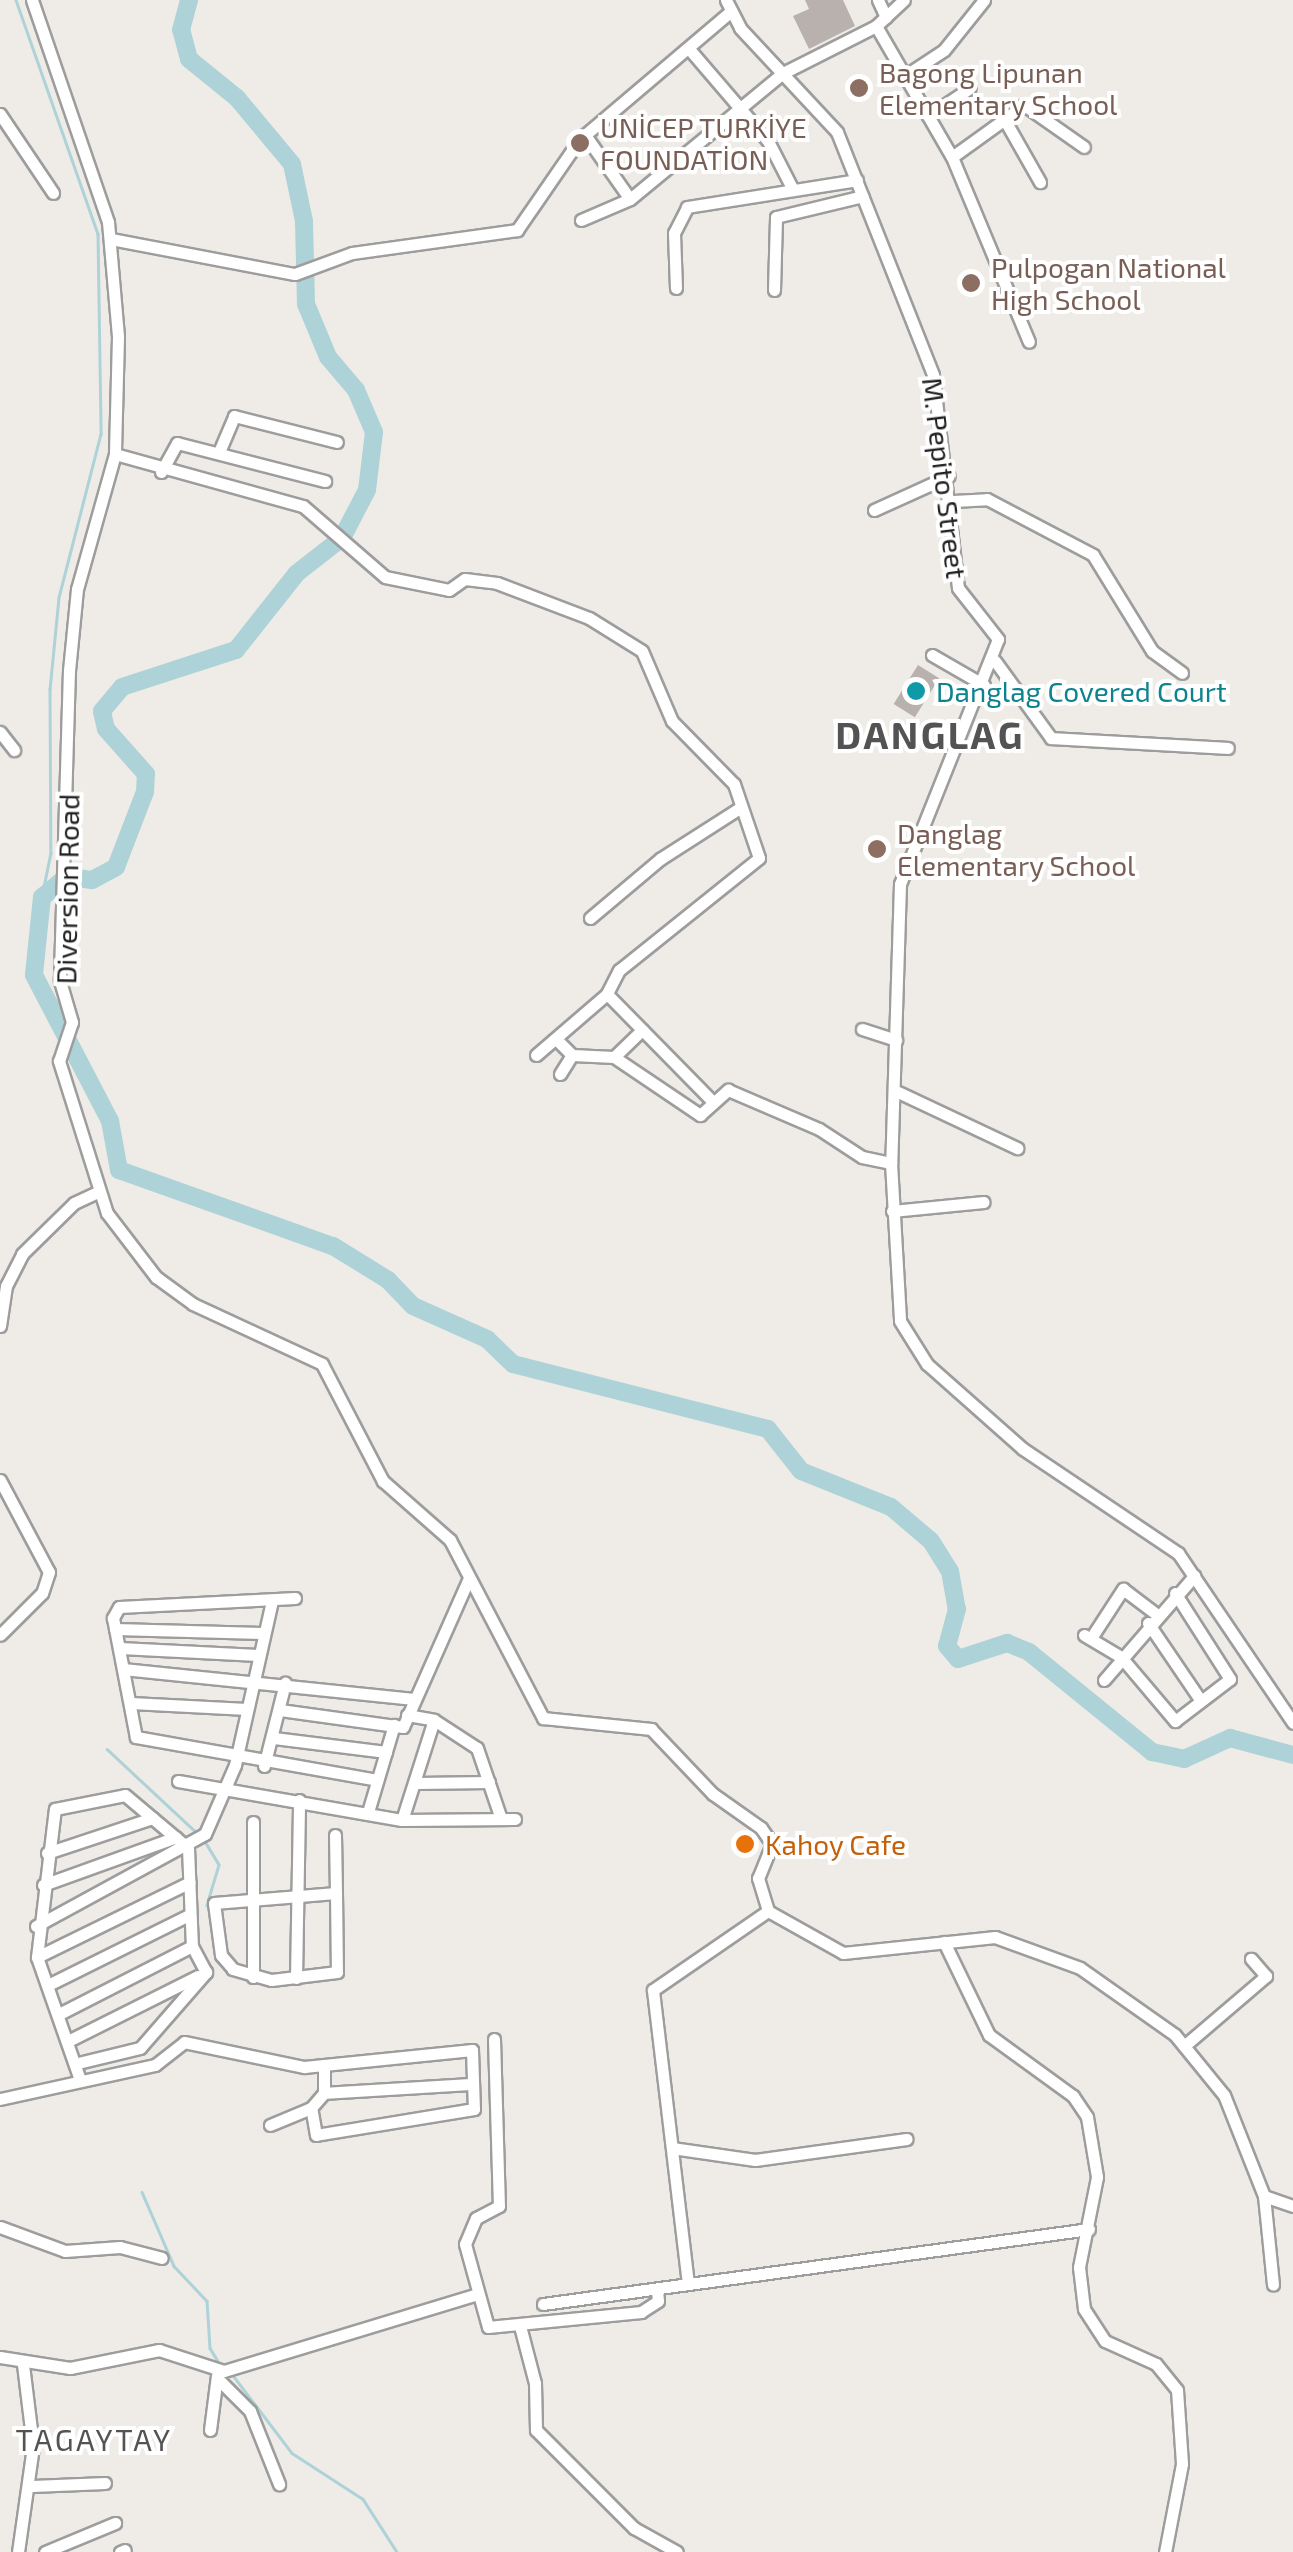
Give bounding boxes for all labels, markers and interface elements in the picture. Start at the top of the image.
place label: Bagong Lipunan Elementary School [879,55,1118,121]
marker: Bagong Lipunan Elementary School [848,77,870,99]
place label: UNİCEP TURKİYE FOUNDATİON [600,110,808,176]
marker: UNİCEP TURKİYE FOUNDATİON [569,132,591,154]
place label: Pulpogan National High School [991,250,1226,316]
marker: Pulpogan National High School [960,272,982,294]
street label: M. Pepito Street [916,376,974,580]
place label: Danglag Covered Court [936,674,1227,708]
marker: Danglag Covered Court [905,680,927,702]
district label: DANGLAG [835,712,1025,758]
street label: Diversion Road [49,793,85,985]
place label: Danglag Elementary School [897,816,1136,882]
marker: Danglag Elementary School [866,838,888,860]
place label: Kahoy Cafe [765,1827,907,1861]
marker: Kahoy Cafe [734,1833,756,1855]
district label: TAGAYTAY [16,2421,172,2457]

